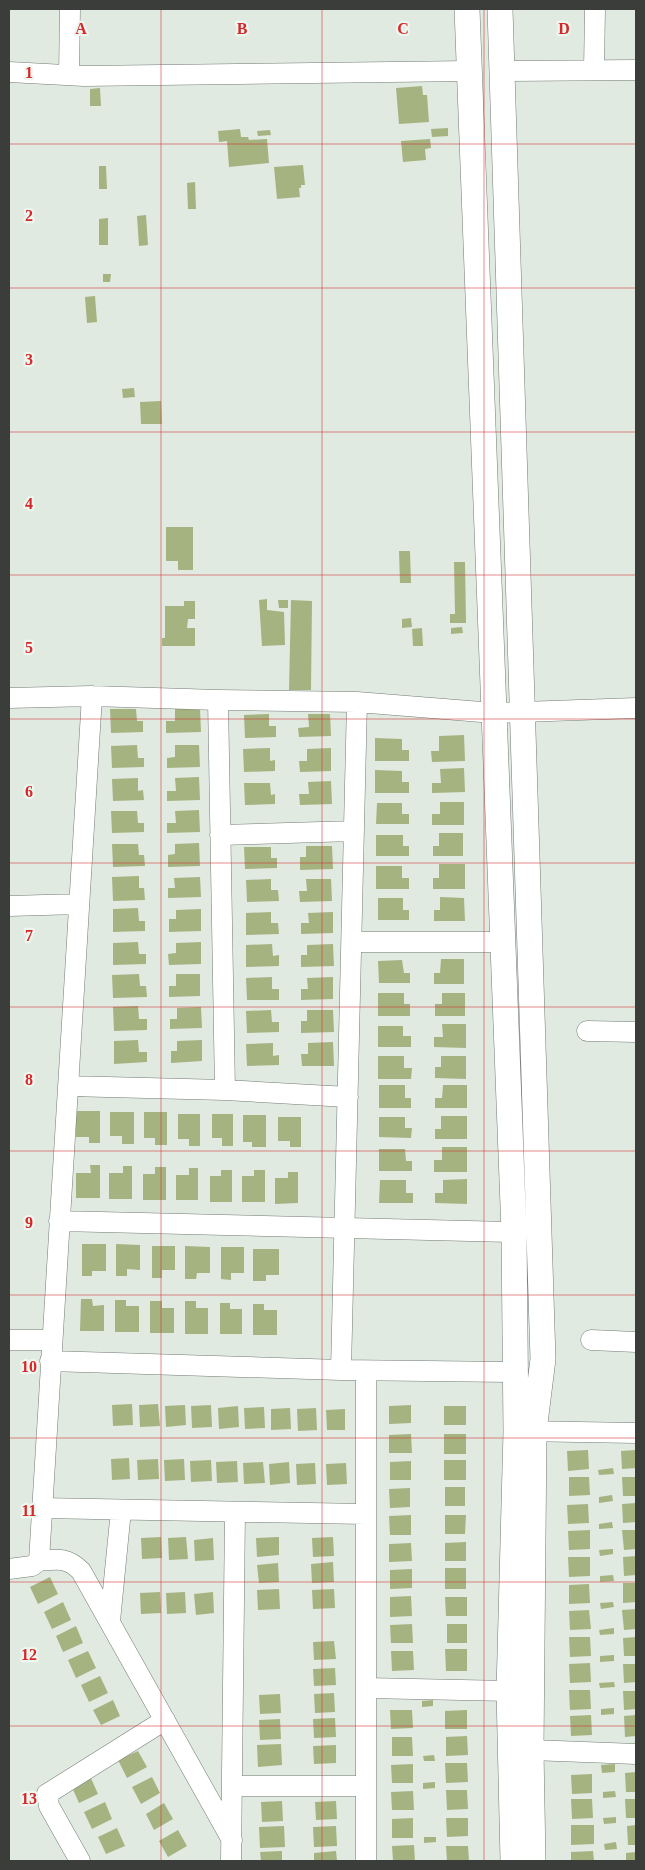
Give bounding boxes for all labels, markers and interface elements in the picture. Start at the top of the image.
text: A [75,20,87,37]
text: B [237,20,248,37]
text: C [397,20,409,37]
text: D [558,20,570,37]
text: 1 [25,64,33,81]
text: 2 [25,207,33,224]
text: 3 [25,351,33,368]
text: 4 [25,495,33,512]
text: 5 [25,639,33,656]
text: 6 [25,783,33,800]
text: 7 [25,927,33,944]
text: 8 [25,1071,33,1088]
text: 9 [25,1214,33,1231]
text: 10 [21,1358,37,1375]
text: 11 [21,1502,37,1519]
text: 12 [21,1646,37,1663]
text: 13 [21,1790,37,1807]

